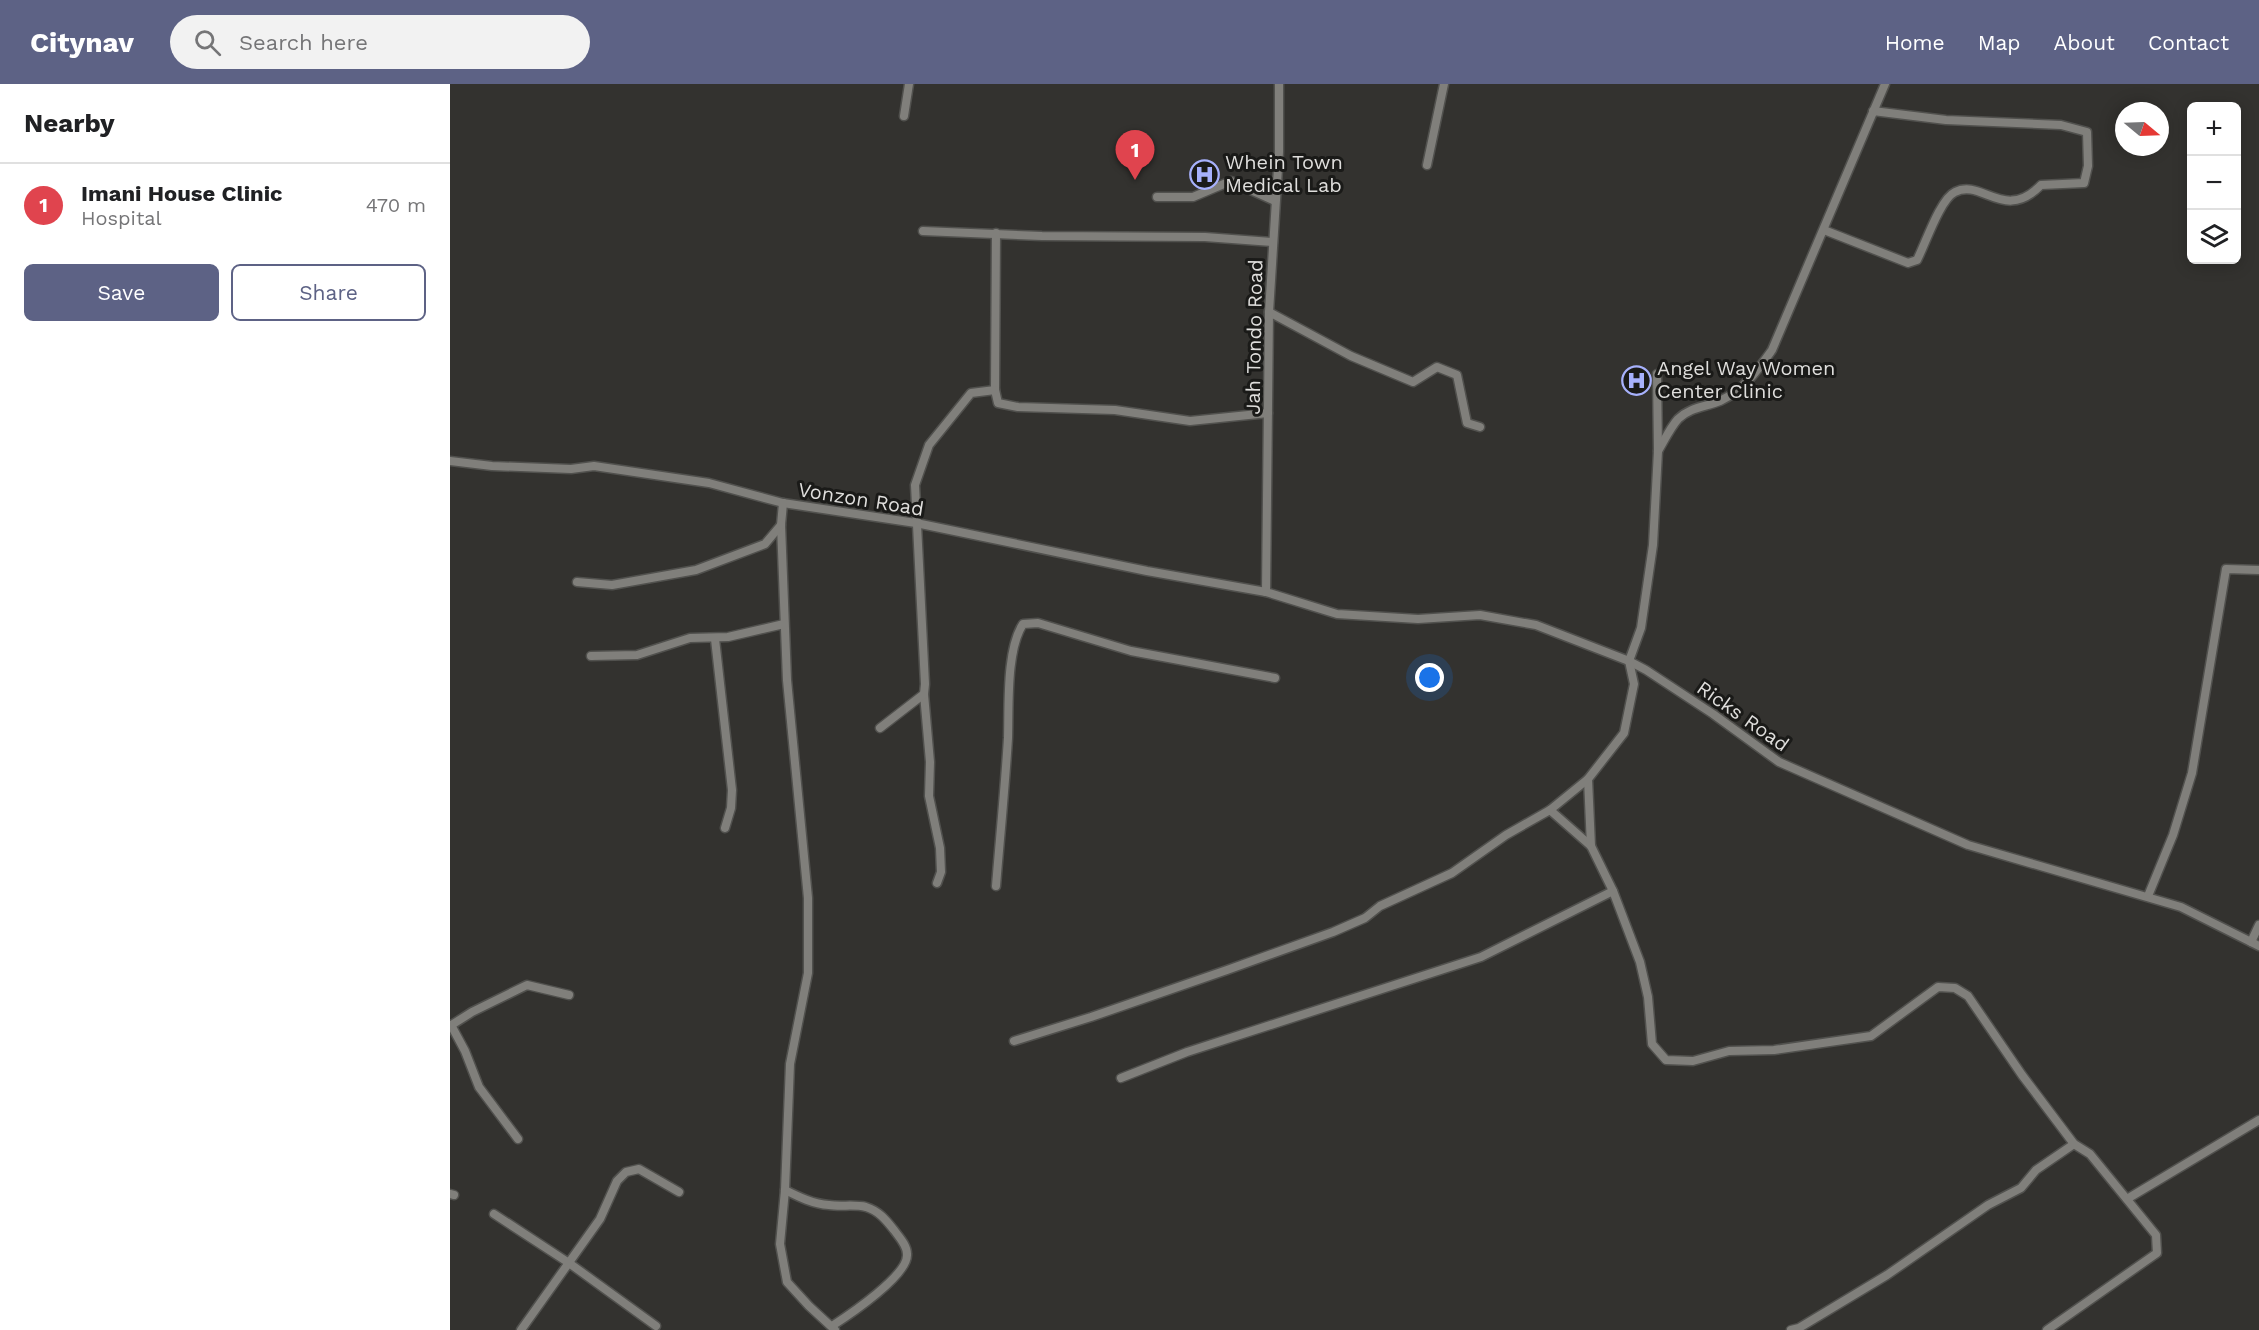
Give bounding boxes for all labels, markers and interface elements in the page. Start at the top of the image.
search box [170,15,590,69]
text: Citynav [30,26,134,59]
icon: search [191,26,224,59]
text: Search here [239,30,368,55]
text: Home [1885,30,1945,55]
text: Map [1978,30,2021,55]
text: About [2054,30,2115,55]
text: Contact [2148,30,2229,55]
north arrow [2115,102,2169,156]
map controls [2187,102,2241,264]
button: + [2187,102,2241,156]
text: Nearby [24,108,115,138]
pin: 1 [1116,130,1154,180]
place label: Whein Town Medical Lab [1225,150,1343,197]
button: − [2187,156,2241,210]
hospital icon: Whein Town Medical Lab [1188,158,1220,190]
text: Imani House Clinic [81,181,283,206]
text: 1 [39,193,48,217]
text: 470 m [366,193,426,217]
text: Hospital [81,206,162,230]
button: layers [2187,210,2241,264]
street label: Jah Tondo Road [1241,259,1267,415]
button: Save [24,264,219,321]
button: Share [231,264,426,321]
place label: Angel Way Women Center Clinic [1657,356,1835,403]
hospital icon: Angel Way Women Center Clinic [1620,364,1652,396]
street label: Vonzon Road [796,477,926,521]
your location [1415,663,1444,692]
street label: Ricks Road [1692,675,1794,757]

